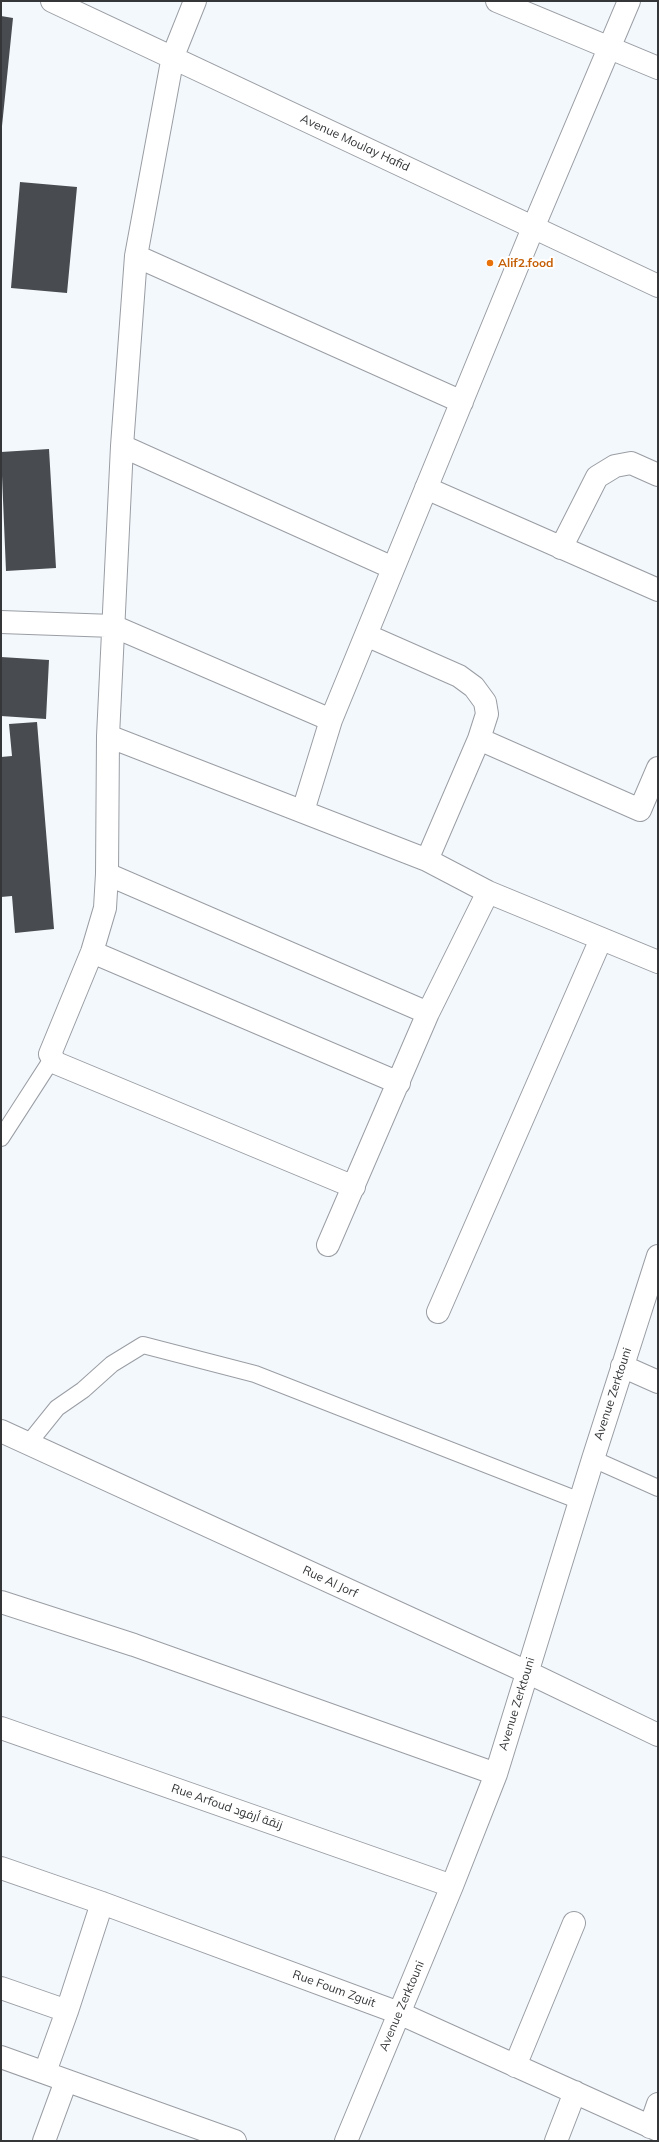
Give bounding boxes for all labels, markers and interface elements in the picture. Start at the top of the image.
street label: Avenue Moulay Hafid [298,111,412,175]
place label: Alif2.food [498,256,554,270]
marker: Alif2.food [485,258,495,268]
street label: Avenue Zerktouni [591,1346,635,1442]
street label: Rue Al Jorf [300,1563,360,1601]
street label: Avenue Zerktouni [496,1656,538,1752]
street label: Rue Arfoud زنقة أرفود [169,1781,285,1833]
street label: Avenue Zerktouni [376,1959,428,2053]
street label: Rue Foum Zguit [291,1967,377,2011]

